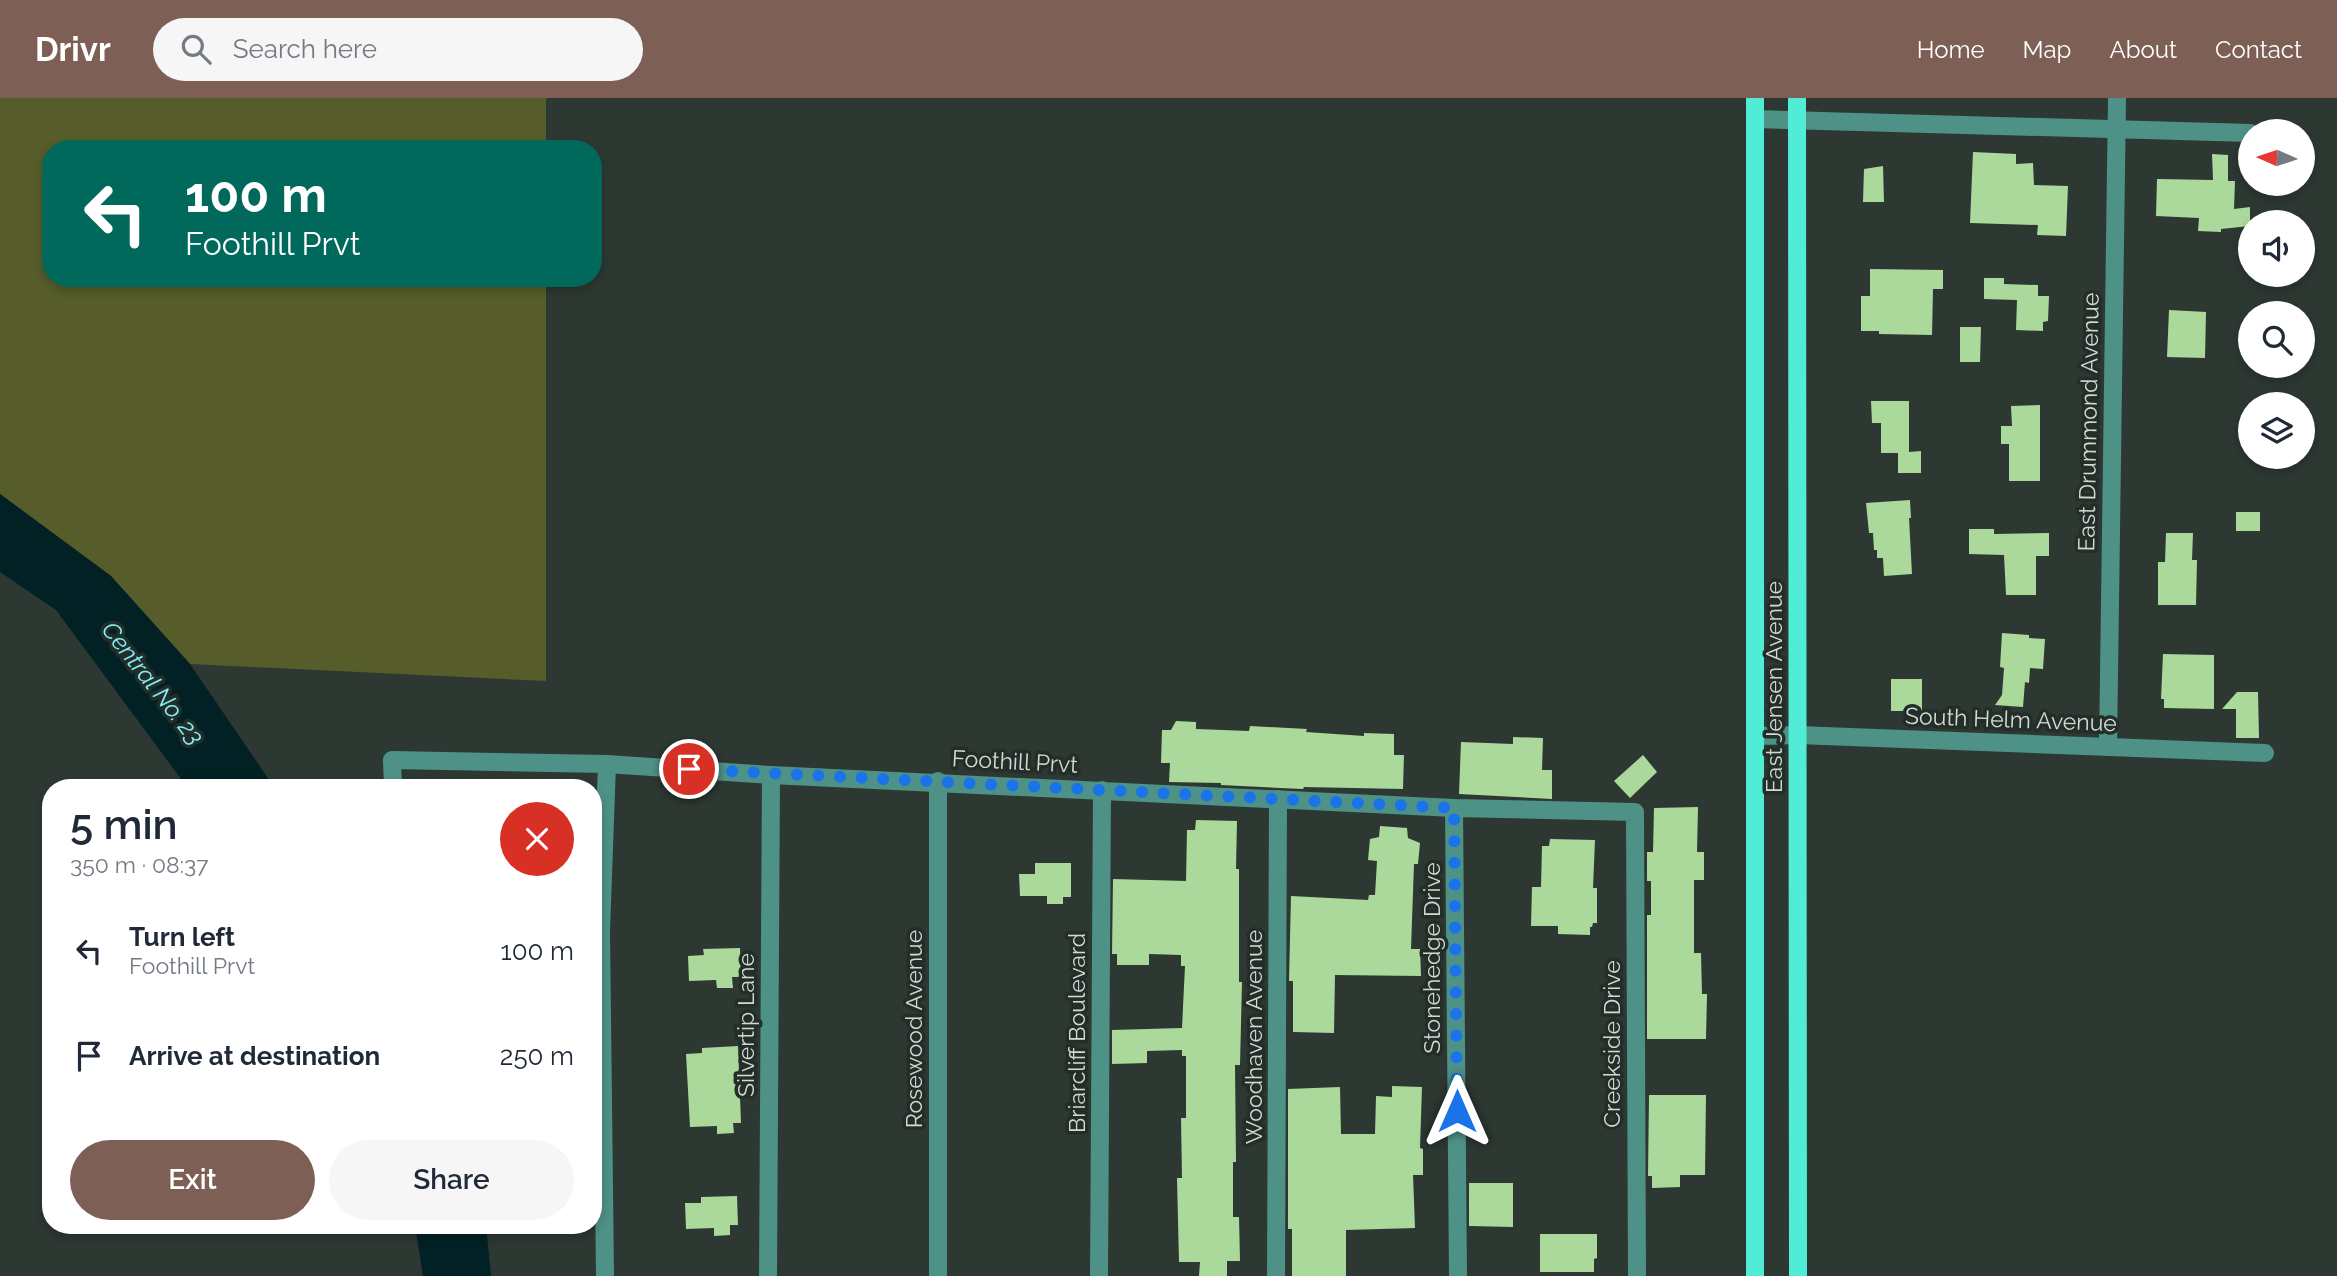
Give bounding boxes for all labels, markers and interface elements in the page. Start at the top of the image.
search box [153,18,643,81]
text: Drivr [35,30,111,69]
icon: search [177,30,215,68]
text: Search here [233,34,377,64]
text: Home [1917,35,1985,64]
text: Map [2023,35,2071,64]
text: About [2109,35,2177,64]
text: Contact [2215,35,2302,64]
north arrow [2238,119,2315,196]
map controls [2238,119,2315,469]
text: 100 m [185,166,327,223]
icon: left [70,168,161,259]
button: sound [2238,210,2315,287]
text: Foothill Prvt [185,225,361,262]
street label: East Drummond Avenue [2072,292,2104,552]
button: search [2238,301,2315,378]
button: layers [2238,392,2315,469]
street label: East Jensen Avenue [1760,581,1787,793]
water label: Central No. 23 [96,616,210,750]
street label: South Helm Avenue [1905,702,2117,736]
pin [659,739,719,799]
street label: Foothill Prvt [951,744,1079,778]
icon: arrive [670,750,708,788]
text: 5 min [70,800,178,849]
button: close [500,802,574,876]
text: 350 m · 08:37 [70,851,208,878]
street label: Stonehedge Drive [1418,862,1445,1054]
text: Turn left [129,922,235,952]
street label: Rosewood Avenue [900,930,927,1128]
street label: Woodhaven Avenue [1240,930,1267,1144]
icon: left [70,932,108,970]
street label: Briarcliff Boulevard [1063,933,1090,1133]
text: 100 m [501,936,574,966]
text: Foothill Prvt [129,952,255,979]
street label: Silvertip Lane [732,953,759,1097]
street label: Creekside Drive [1598,960,1625,1128]
icon: arrive [70,1037,108,1075]
text: Arrive at destination [129,1041,380,1071]
text: 250 m [500,1041,574,1071]
position arrow [1420,1074,1494,1148]
button: Exit [70,1140,315,1220]
button: Share [329,1140,574,1220]

